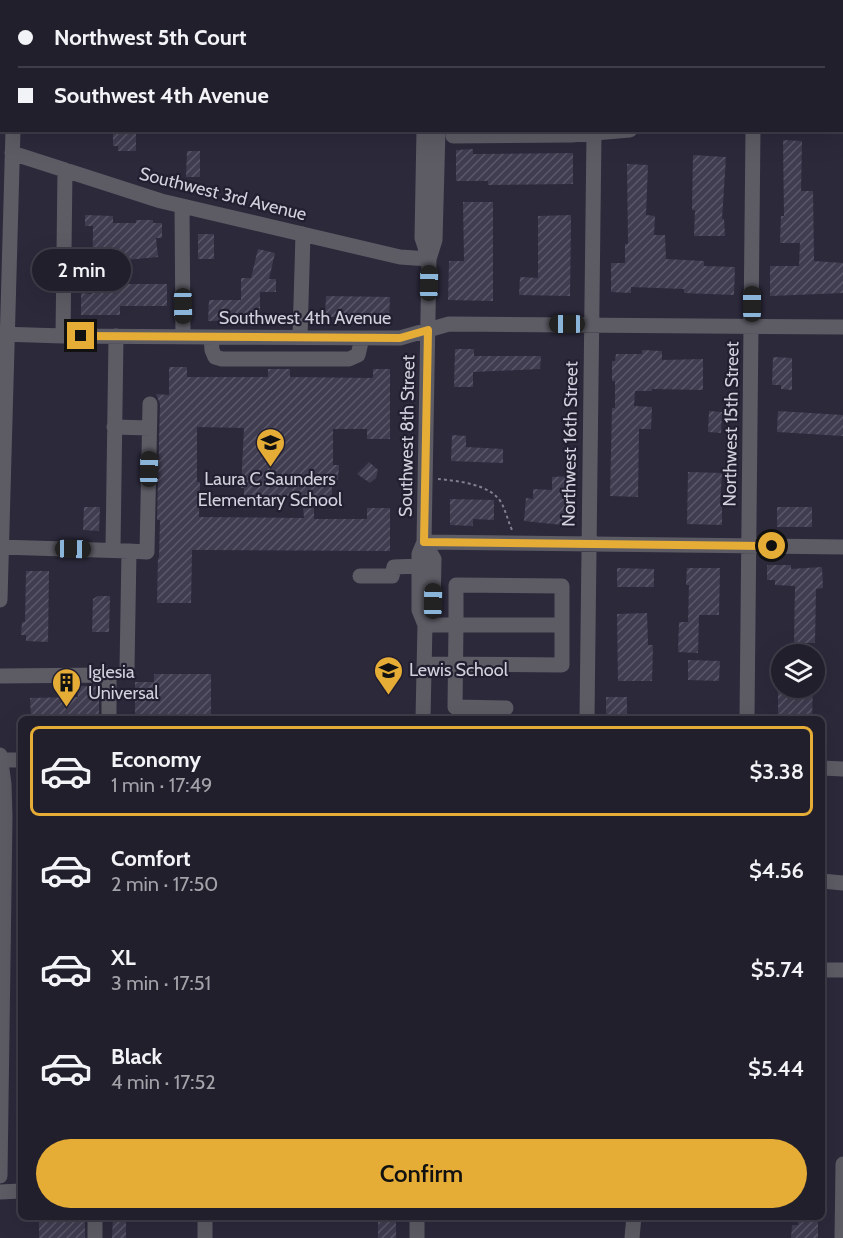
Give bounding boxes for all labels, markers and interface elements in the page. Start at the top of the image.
text: Northwest 5th Court [54,24,247,51]
text: Southwest 4th Avenue [54,82,269,109]
street label: Southwest 3rd Avenue [137,163,309,225]
callout: 2 min [32,249,130,291]
text: 2 min [57,258,106,282]
car [420,265,438,301]
car [743,286,761,322]
car [174,288,192,324]
street label: Southwest 4th Avenue [219,307,391,329]
car [549,315,585,333]
route end [67,322,94,349]
street label: Northwest 15th Street [719,341,743,507]
street label: Southwest 8th Street [395,355,419,517]
street label: Northwest 16th Street [558,361,582,527]
school or university icon: Laura C Saunders Elementary School [254,426,286,468]
car [140,451,158,487]
place label: Laura C Saunders Elementary School [198,468,343,511]
route start [758,532,785,559]
car [55,540,91,558]
car [424,583,442,619]
map controls [771,644,825,698]
button: layers [771,644,825,698]
school or university icon: Lewis School [372,654,404,696]
place label: Lewis School [409,659,509,681]
place label: Iglesia Universal [88,661,159,704]
building icon: Iglesia Universal [51,666,83,708]
icon: car [39,744,93,798]
text: Economy [111,746,201,773]
text: $3.38 [749,758,804,785]
text: 1 min · 17:49 [111,773,212,797]
icon: car [39,843,93,897]
text: Comfort [111,845,190,872]
text: $4.56 [749,857,804,884]
text: 2 min · 17:50 [111,872,218,896]
icon: car [39,942,93,996]
text: XL [111,944,136,971]
text: $5.74 [751,956,804,983]
text: 3 min · 17:51 [111,971,211,995]
icon: car [39,1041,93,1095]
text: Black [111,1043,162,1070]
text: $5.44 [748,1055,804,1082]
text: 4 min · 17:52 [111,1070,216,1094]
button: Confirm [36,1139,807,1208]

